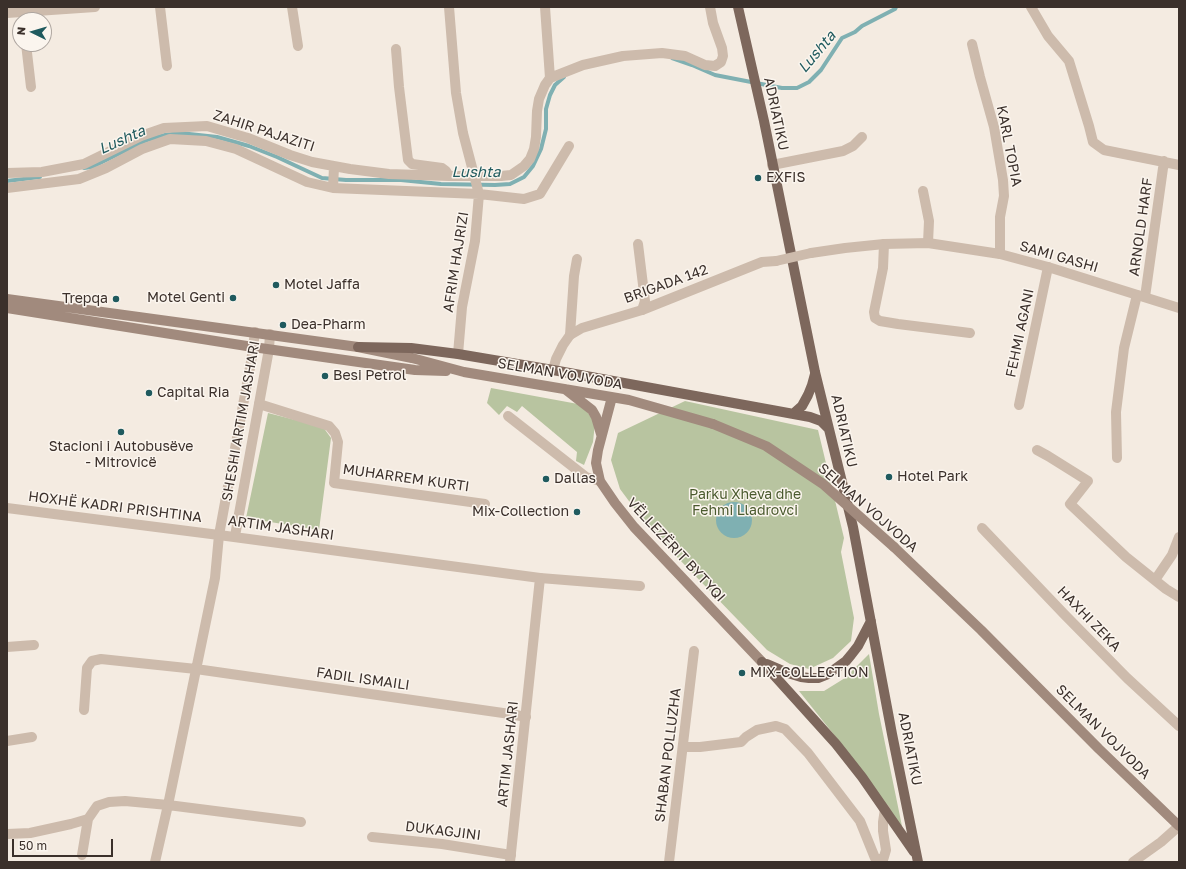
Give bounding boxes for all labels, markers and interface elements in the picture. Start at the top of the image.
north arrow [12,12,52,52]
text: N [14,26,27,36]
water label: Lushta [794,28,840,76]
street label: ADRIATIKU [760,76,792,152]
street label: KARL TOPIA [993,104,1025,188]
street label: ZAHIR PAJAZITI [211,107,317,155]
water label: Lushta [96,122,148,158]
water label: Lushta [452,163,500,181]
place label: EXFIS [766,170,805,186]
marker: EXFIS [753,173,763,183]
street label: ARNOLD HARF [1126,177,1156,277]
street label: AFRIM HAJRIZI [440,210,472,314]
street label: SAMI GASHI [1018,238,1100,276]
street label: BRIGADA 142 [622,261,710,307]
place label: Motel Jaffa [284,277,360,293]
marker: Motel Jaffa [271,280,281,290]
street label: FEHMI AGANI [1002,287,1038,379]
place label: Motel Genti [147,290,225,306]
place label: Trepqa [62,291,108,307]
marker: Motel Genti [228,293,238,303]
marker: Trepqa [111,294,121,304]
place label: Dea-Pharm [291,317,366,333]
marker: Dea-Pharm [278,320,288,330]
street label: SHESHI ARTIM JASHARI [219,340,263,502]
street label: SELMAN VOJVODA [496,355,624,393]
place label: Besi Petrol [333,368,406,384]
marker: Besi Petrol [320,371,330,381]
place label: Capital Ria [157,385,229,401]
marker: Capital Ria [144,388,154,398]
street label: ADRIATIKU [827,393,861,469]
marker: Stacioni i Autobusëve - Mitrovicë [116,427,126,437]
place label: Stacioni i Autobusëve - Mitrovicë [49,439,193,472]
street label: SELMAN VOJVODA [815,460,921,556]
street label: MUHARREM KURTI [342,461,470,495]
place label: Hotel Park [897,469,968,485]
place label: Dallas [554,471,596,487]
marker: Hotel Park [884,472,894,482]
marker: Dallas [541,474,551,484]
park label: Parku Xheva dhe Fehmi Lladrovci [689,487,801,520]
street label: HOXHË KADRI PRISHTINA [27,488,203,526]
street label: VËLLEZËRIT BYTYQI [623,495,729,605]
place label: Mix-Collection [472,504,569,520]
marker: Mix-Collection [572,507,582,517]
street label: ARTIM JASHARI [227,512,335,544]
street label: HAXHI ZEKA [1054,583,1124,655]
street label: FADIL ISMAILI [315,664,411,694]
place label: MIX-COLLECTION [750,665,869,681]
marker: MIX-COLLECTION [737,668,747,678]
street label: SELMAN VOJVODA [1052,681,1154,783]
street label: SHABAN POLLUZHA [651,687,685,823]
street label: ARTIM JASHARI [494,700,522,808]
street label: ADRIATIKU [895,711,925,787]
street label: DUKAGJINI [404,818,482,844]
scale bar [14,831,115,857]
text: 50 m [19,838,47,853]

